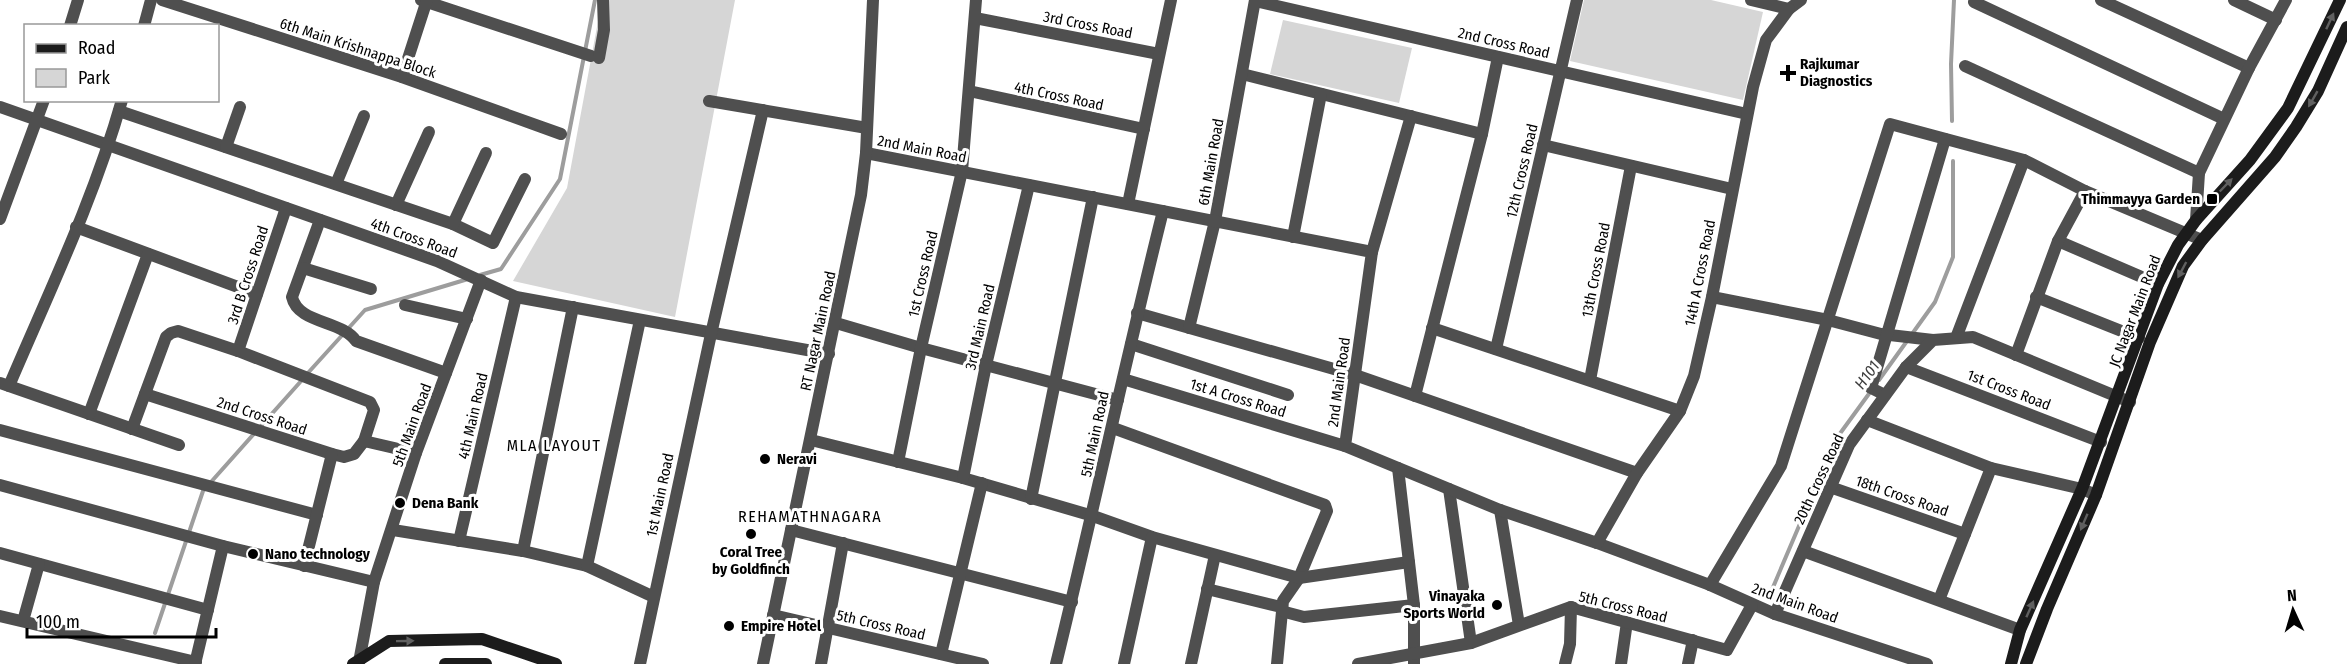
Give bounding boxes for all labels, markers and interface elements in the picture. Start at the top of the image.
street label: 3rd Cross Road [1042,8,1134,42]
one-way arrow [2325,12,2335,30]
street label: 6th Main Krishnappa Block [277,14,439,82]
legend [24,24,219,102]
street label: 2nd Cross Road [1456,24,1552,62]
text: Road [78,37,115,59]
place label: Rajkumar Diagnostics [1800,55,1873,90]
marker: Rajkumar Diagnostics [1781,66,1795,80]
text: Park [78,67,111,89]
street label: 4th Cross Road [1013,78,1105,114]
one-way arrow [2308,91,2318,108]
street label: 6th Main Road [1194,117,1228,207]
street label: 12th Cross Road [1502,122,1542,220]
street label: 2nd Main Road [876,132,968,166]
one-way arrow [2219,178,2233,192]
place label: Thimmayya Garden [2081,190,2200,208]
marker: Thimmayya Garden [2205,192,2219,206]
street label: 4th Cross Road [368,214,460,262]
street label: 14th A Cross Road [1681,218,1719,328]
street label: 13th Cross Road [1578,221,1614,319]
street label: 3rd B Cross Road [224,224,272,326]
street label: 1st Cross Road [904,229,942,319]
street label: JC Nagar Main Road [2105,252,2165,370]
one-way arrow [2177,262,2187,279]
street label: RT Nagar Main Road [797,270,839,392]
street label: 3rd Main Road [961,282,999,372]
street label: 2nd Main Road [1324,336,1354,428]
water label: H101 [1850,357,1884,393]
street label: 1st Cross Road [1965,366,2053,414]
street label: 4th Main Road [454,371,492,461]
street label: 1st A Cross Road [1188,375,1288,421]
street label: 5th Main Road [389,381,435,469]
street label: 5th Main Road [1077,389,1113,479]
street label: 2nd Cross Road [215,393,309,439]
street label: 20th Cross Road [1790,431,1848,527]
district label: MLA LAYOUT [507,436,601,455]
place label: Neravi [777,450,817,468]
street label: 1st Main Road [642,452,678,538]
marker: Neravi [758,452,772,466]
street label: 18th Cross Road [1853,472,1951,520]
place label: Dena Bank [412,494,479,512]
marker: Dena Bank [393,496,407,510]
district label: REHAMATHNAGARA [738,507,882,526]
one-way arrow [2079,513,2088,531]
marker: Coral Tree by Goldfinch [744,527,758,541]
place label: Coral Tree by Goldfinch [712,543,790,578]
place label: Nano technology [265,545,371,563]
marker: Nano technology [246,547,260,561]
street label: 2nd Main Road [1749,579,1841,627]
north arrow [2263,580,2323,640]
text: N [2287,586,2297,605]
place label: Vinayaka Sports World [1403,587,1486,622]
street label: 5th Cross Road [1577,587,1669,627]
marker: Vinayaka Sports World [1490,598,1504,612]
one-way arrow [2025,600,2034,617]
scale bar [27,601,216,639]
street label: 5th Cross Road [835,606,927,644]
text: 100 m [36,611,80,633]
place label: Empire Hotel [741,617,822,635]
marker: Empire Hotel [722,619,736,633]
one-way arrow [395,636,414,646]

